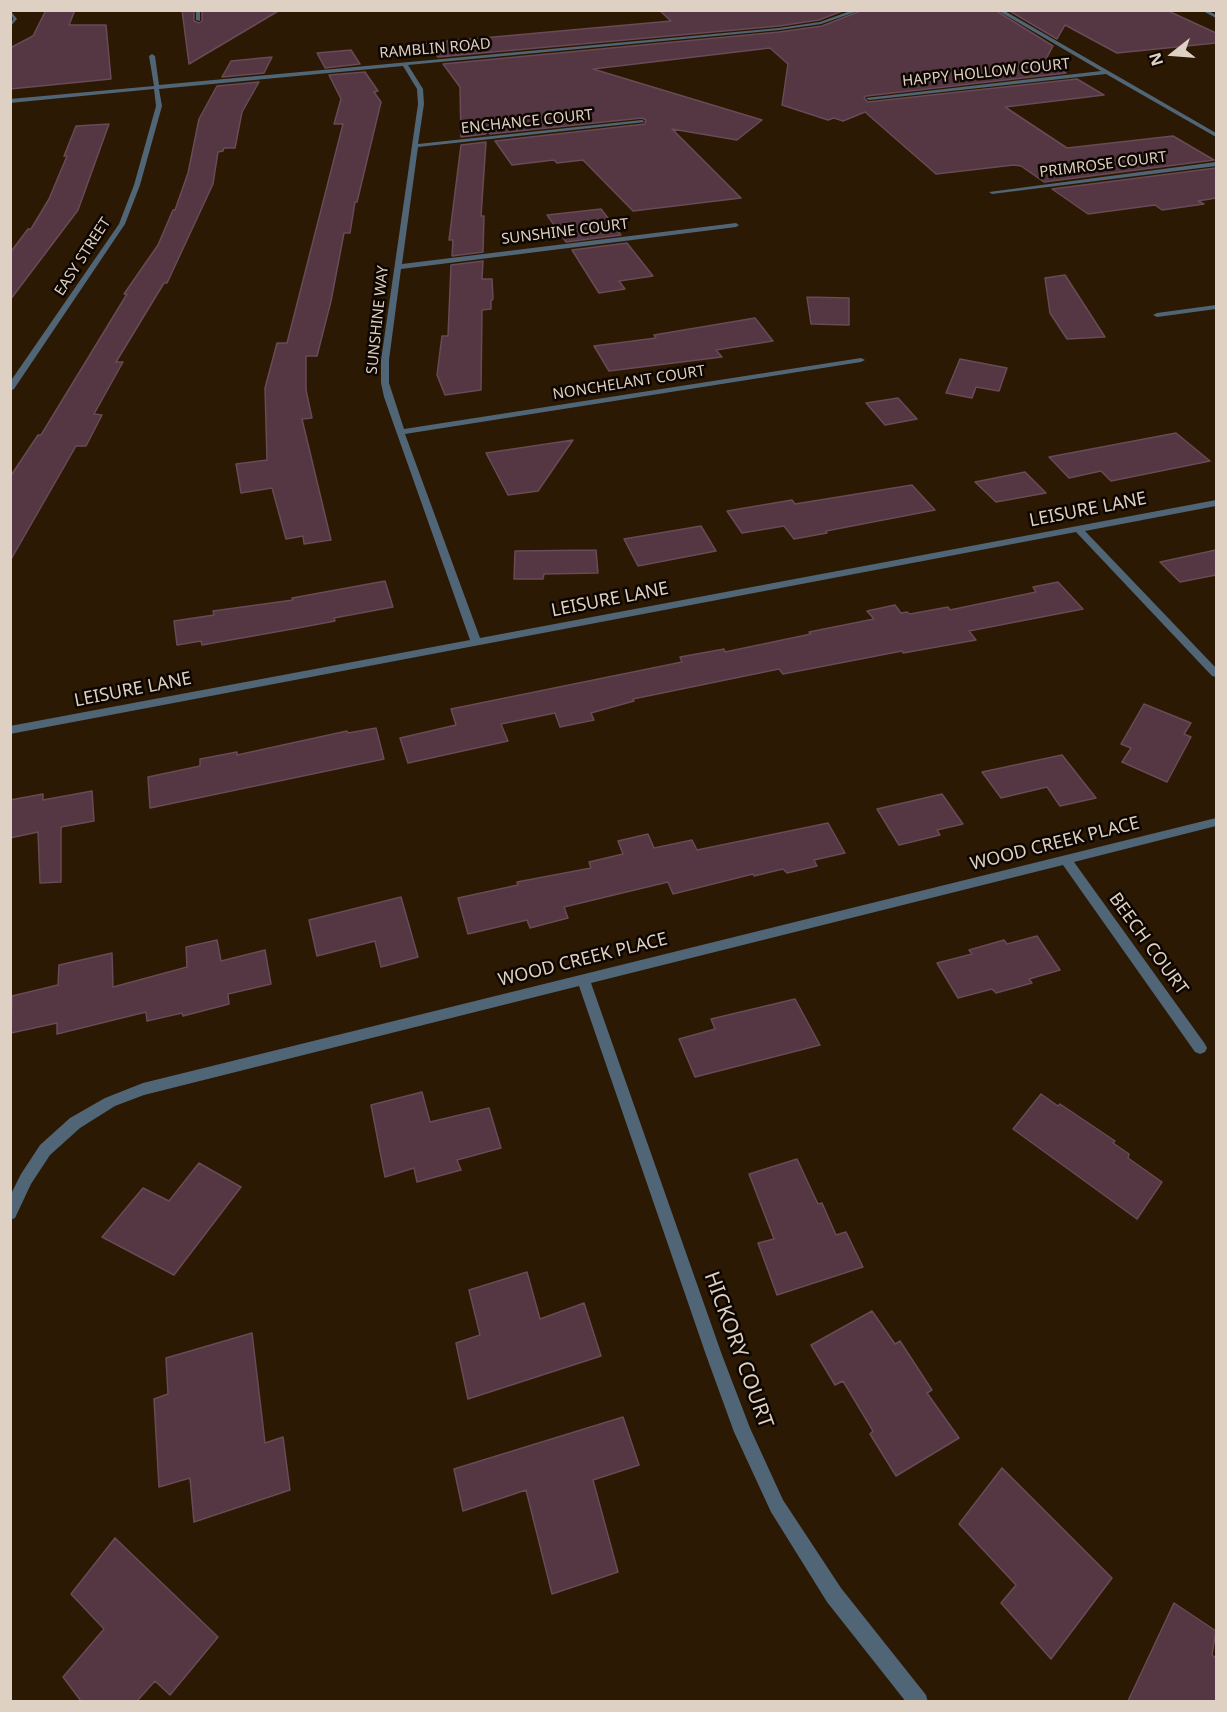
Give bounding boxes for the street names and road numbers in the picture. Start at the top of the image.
street label: RAMBLIN ROAD [379,35,491,63]
street label: HAPPY HOLLOW COURT [901,55,1071,91]
street label: ENCHANCE COURT [460,106,594,138]
street label: PRIMROSE COURT [1038,148,1168,182]
street label: EASY STREET [51,215,115,299]
street label: SUNSHINE COURT [500,215,630,249]
street label: SUNSHINE WAY [363,265,393,375]
street label: NONCHELANT COURT [552,362,706,404]
street label: LEISURE LANE [1027,488,1149,532]
street label: LEISURE LANE [549,578,671,622]
street label: LEISURE LANE [72,668,194,712]
street label: WOOD CREEK PLACE [968,813,1142,875]
street label: BEECH COURT [1104,889,1192,999]
street label: WOOD CREEK PLACE [496,929,670,991]
street label: HICKORY COURT [698,1268,778,1432]

